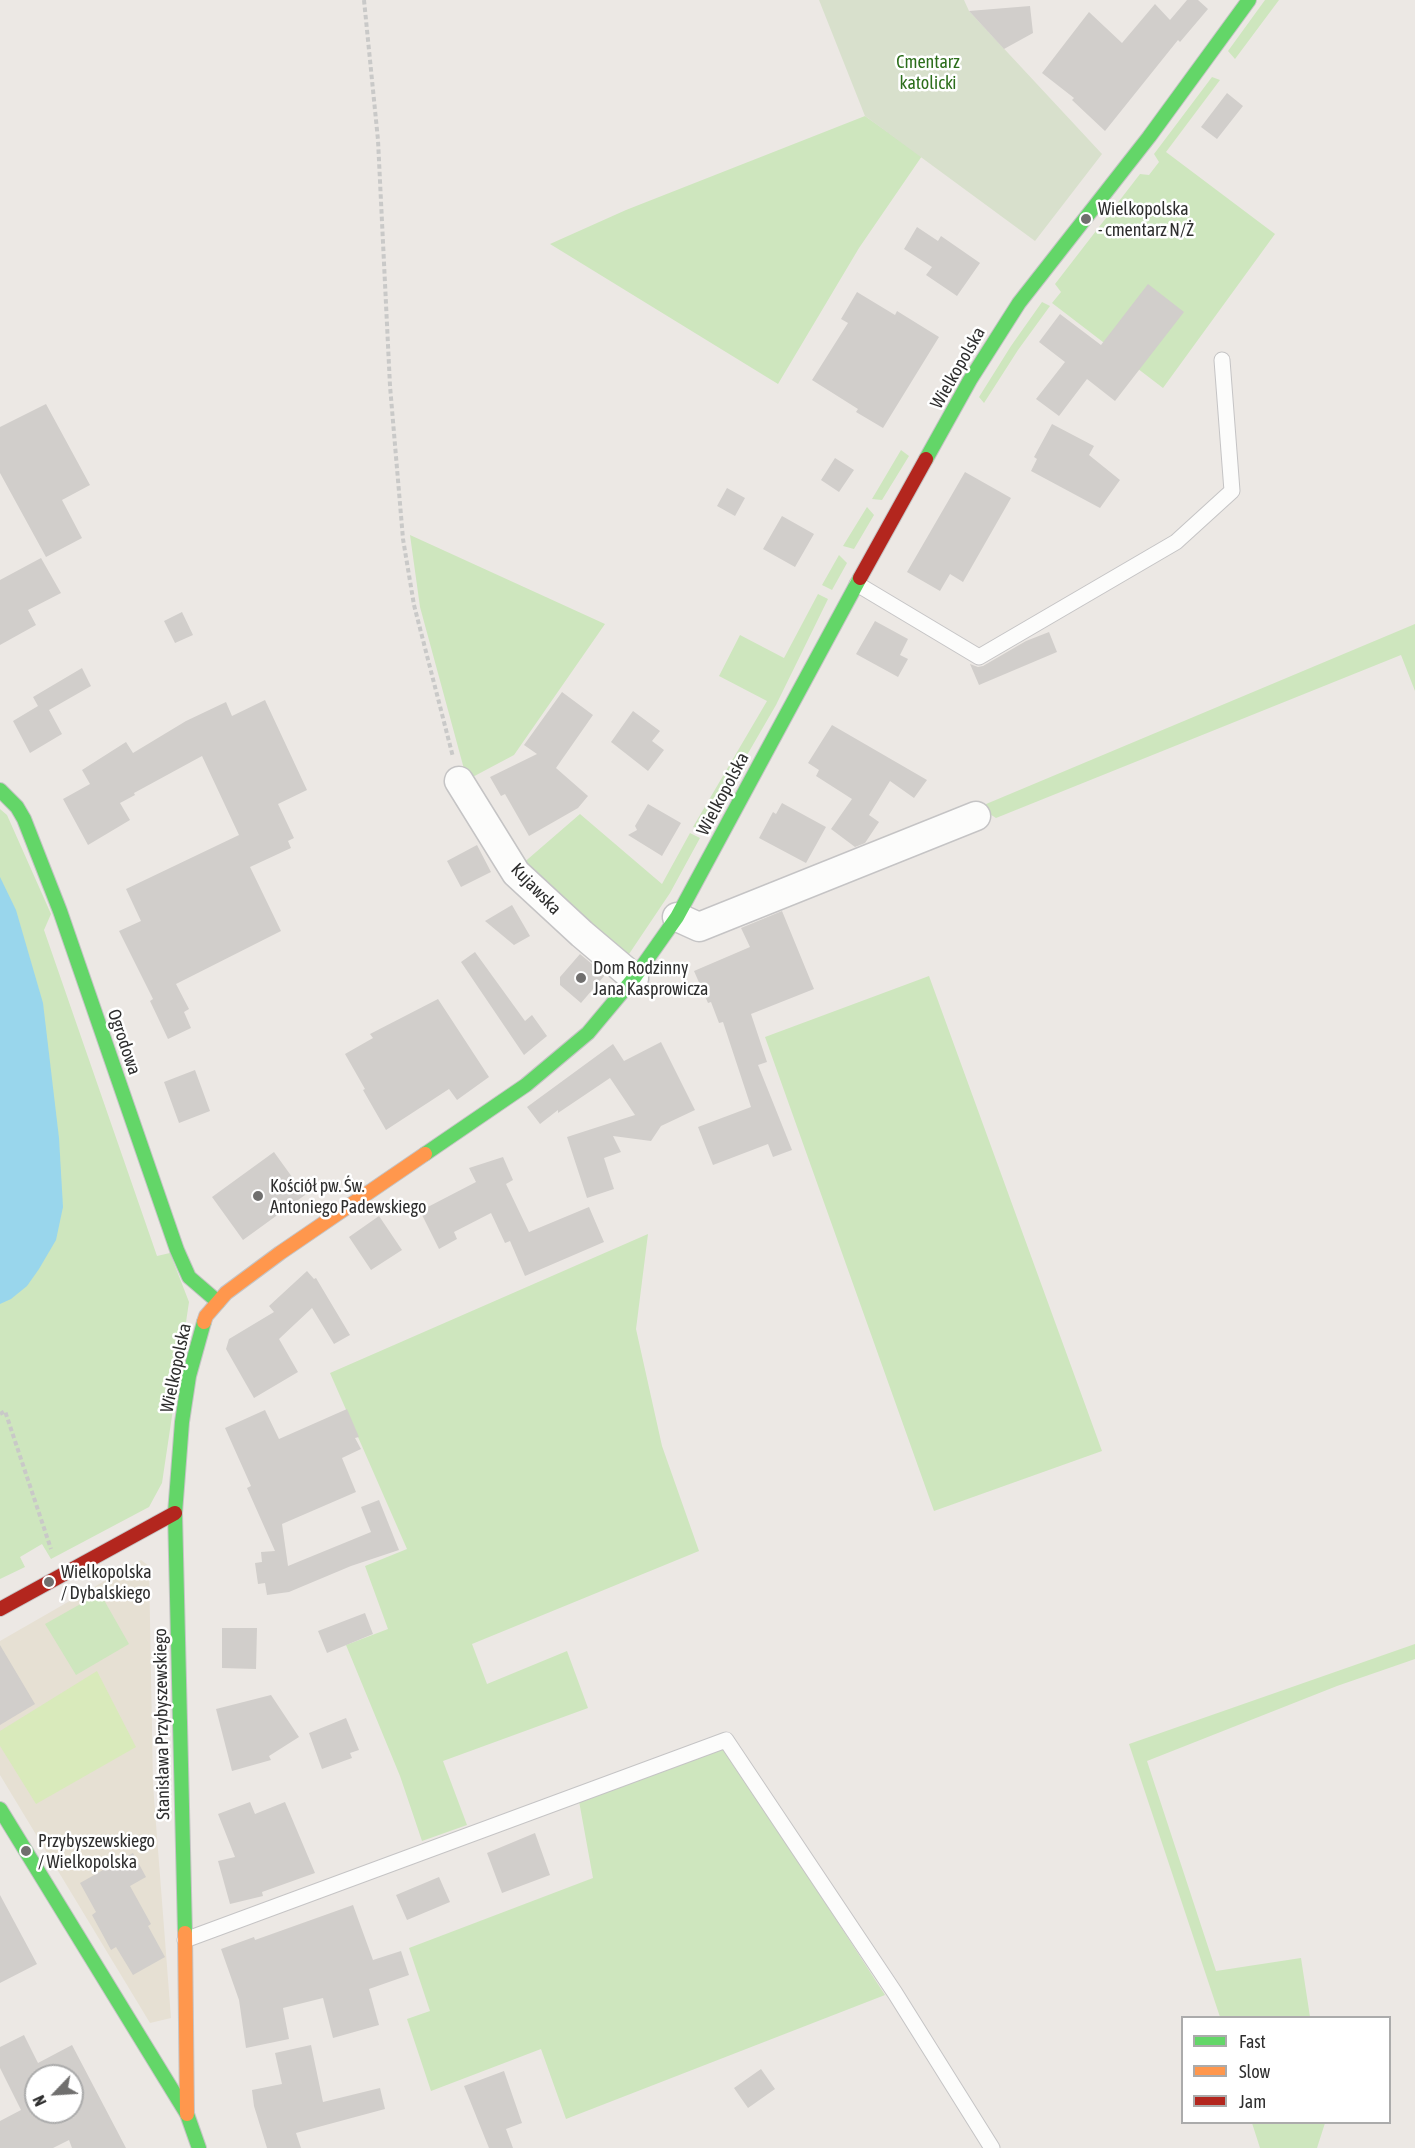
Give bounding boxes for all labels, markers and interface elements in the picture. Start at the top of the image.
park label: Cmentarz katolicki [896,51,960,94]
place label: Wielkopolska - cmentarz N/Ż [1098,198,1194,240]
marker: Wielkopolska - cmentarz N/Ż [1079,212,1093,226]
street label: Wielkopolska [926,323,990,413]
street label: Wielkopolska [692,749,754,839]
street label: Kujawska [506,859,566,919]
place label: Dom Rodzinny Jana Kasprowicza [593,957,708,1000]
marker: Dom Rodzinny Jana Kasprowicza [574,971,588,985]
street label: Ogrodowa [103,1006,145,1078]
place label: Kościół pw. Św. Antoniego Padewskiego [270,1175,426,1218]
marker: Kościół pw. Św. Antoniego Padewskiego [251,1189,265,1203]
street label: Wielkopolska [156,1321,196,1415]
place label: Wielkopolska / Dybalskiego [61,1561,152,1604]
marker: Wielkopolska / Dybalskiego [42,1575,56,1589]
street label: Stanisława Przybyszewskiego [150,1628,174,1820]
place label: Przybyszewskiego / Wielkopolska [38,1830,155,1872]
marker: Przybyszewskiego / Wielkopolska [19,1844,33,1858]
legend [1181,2016,1391,2124]
text: Fast [1239,2031,1266,2052]
text: Slow [1239,2061,1270,2082]
north arrow [24,2064,84,2124]
text: Jam [1239,2091,1266,2112]
text: N [29,2093,50,2109]

